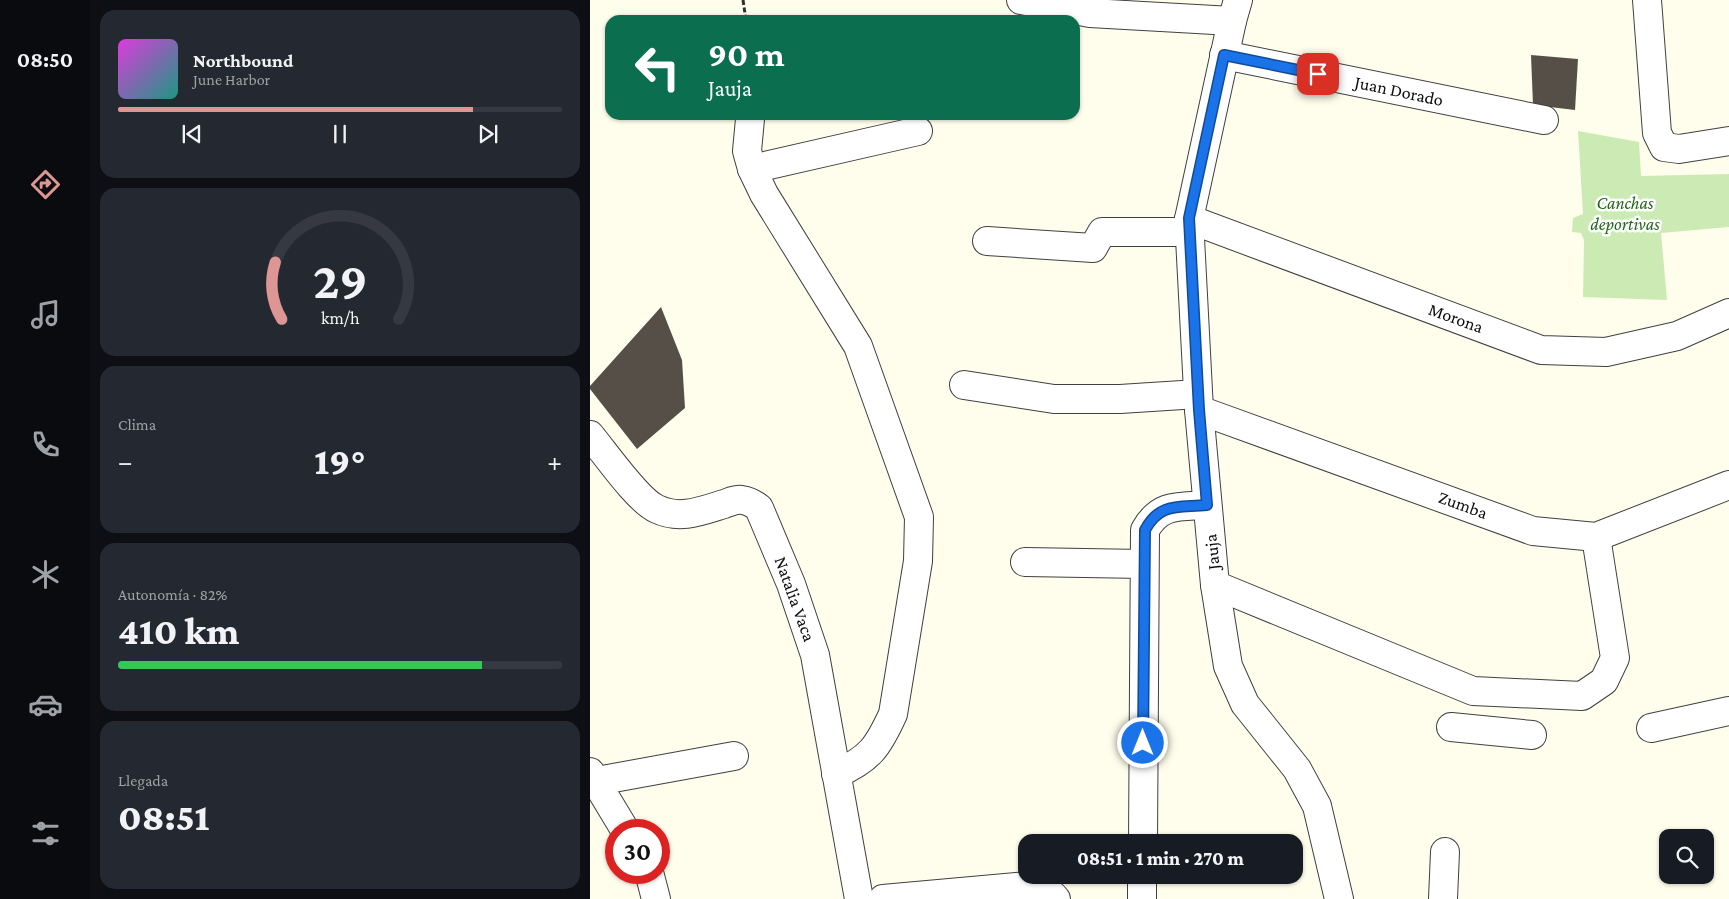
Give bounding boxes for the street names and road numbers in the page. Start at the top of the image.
street label: Juan Dorado [1351,71,1445,110]
street label: Morona [1426,299,1486,337]
street label: Zumba [1436,487,1490,523]
street label: Jauja [1200,533,1225,573]
street label: Natalia Vaca [770,554,820,644]

